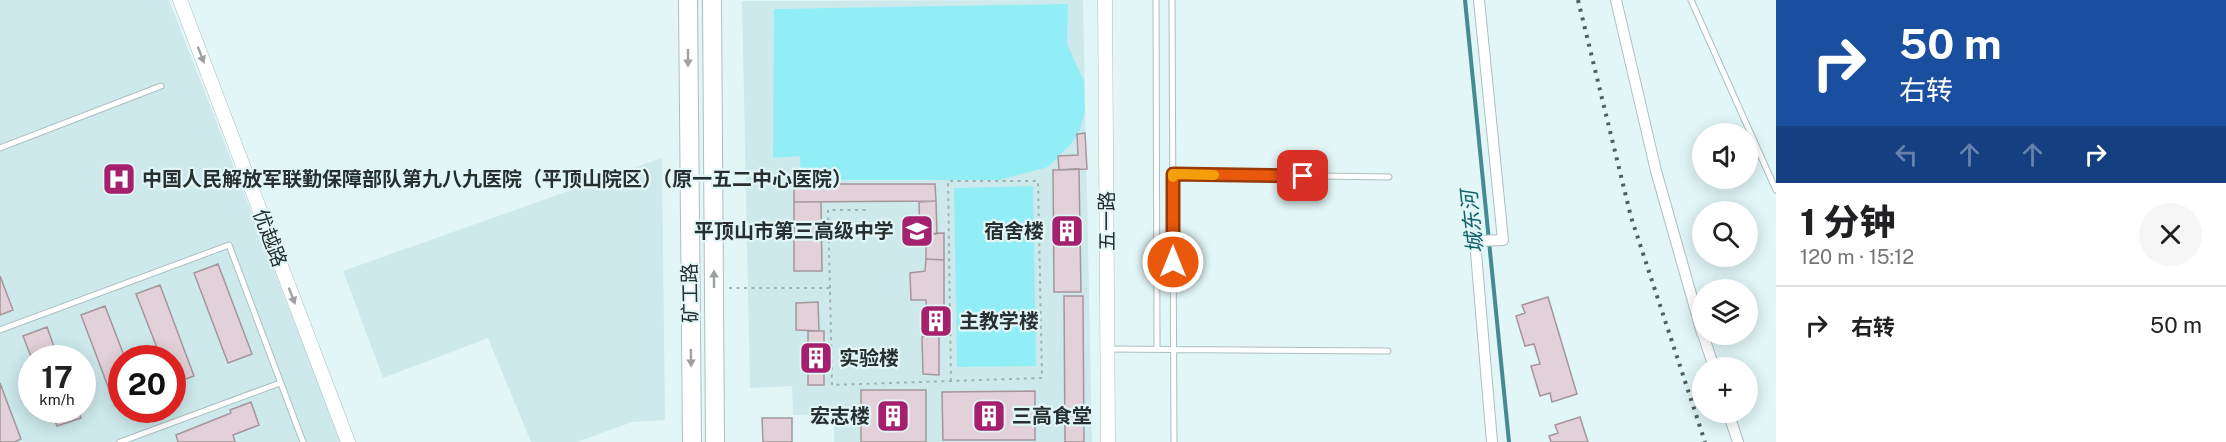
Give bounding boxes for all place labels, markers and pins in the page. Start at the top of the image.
pin [1277,150,1328,201]
hospital icon: 中国人民解放军联勤保障部队第九八九医院（平顶山院区）（原一五二中心医院） [101,161,137,197]
place label: 中国人民解放军联勤保障部队第九八九医院（平顶山院区）（原一五二中心医院） [142,167,852,191]
school or university icon: 平顶山市第三高级中学 [899,213,935,249]
building icon: 宿舍楼 [1049,213,1085,249]
place label: 平顶山市第三高级中学 [694,219,894,243]
place label: 宿舍楼 [984,219,1044,243]
building icon: 主教学楼 [918,303,954,339]
place label: 主教学楼 [959,309,1039,333]
building icon: 实验楼 [798,340,834,376]
place label: 实验楼 [839,346,899,370]
building icon: 宏志楼 [875,398,911,434]
building icon: 三高食堂 [971,398,1007,434]
place label: 宏志楼 [810,404,870,428]
place label: 三高食堂 [1012,404,1092,428]

